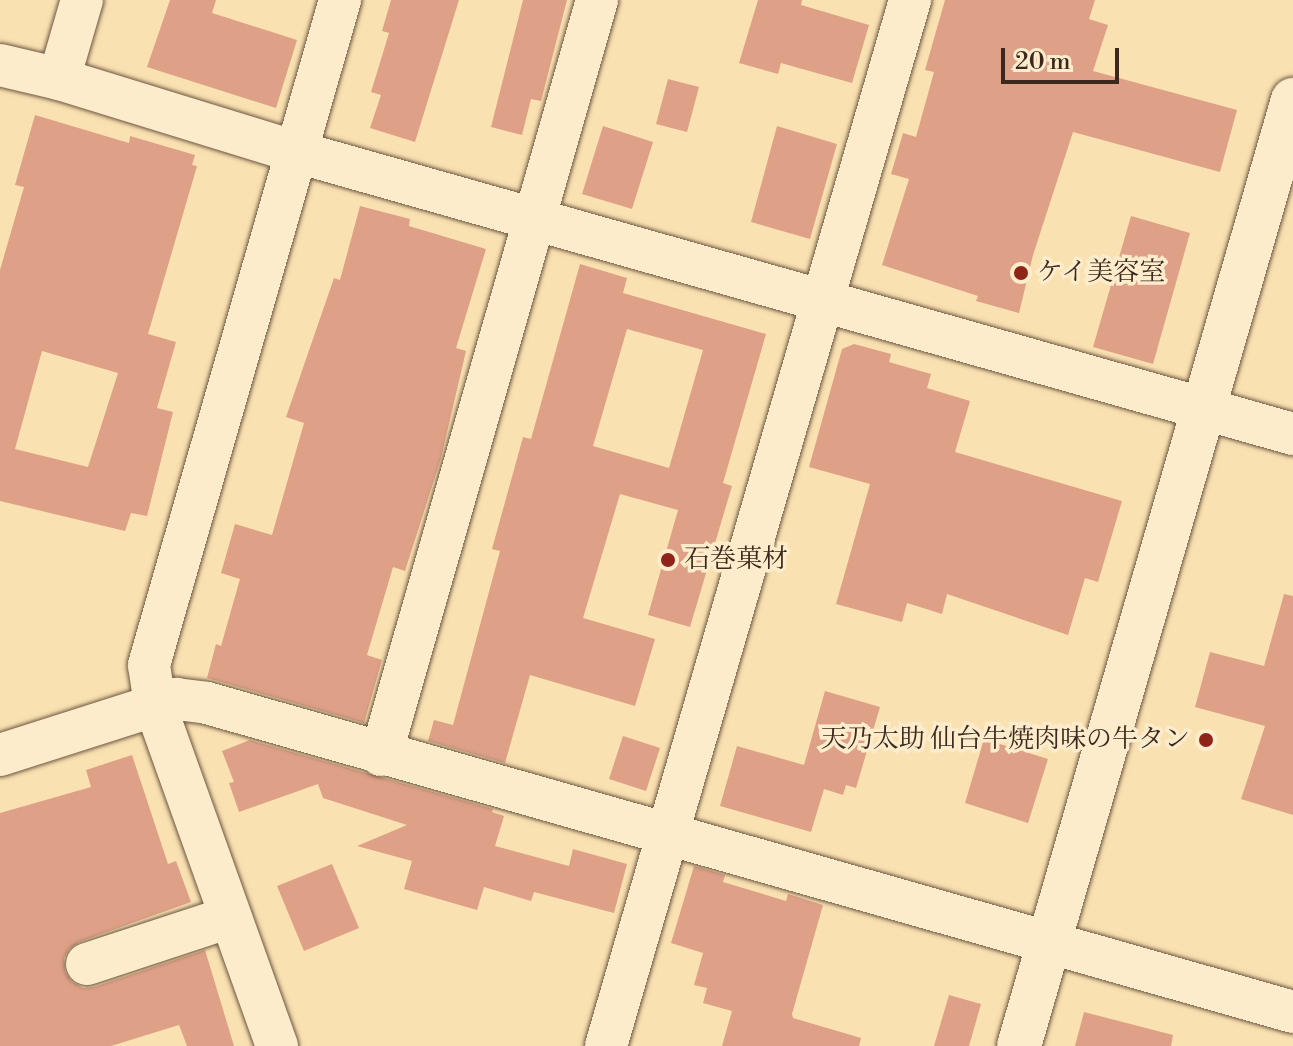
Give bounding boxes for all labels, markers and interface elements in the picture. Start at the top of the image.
scale bar [1005,32,1123,82]
text: 20 m [1015,47,1071,77]
place label: ケイ美容室 [1037,257,1167,289]
marker: ケイ美容室 [1012,264,1030,282]
place label: 石巻菓材 [684,544,788,576]
marker: 石巻菓材 [659,551,677,569]
place label: 天乃太助 仙台牛焼肉味の牛タン [821,724,1190,756]
marker: 天乃太助 仙台牛焼肉味の牛タン [1197,731,1215,749]

